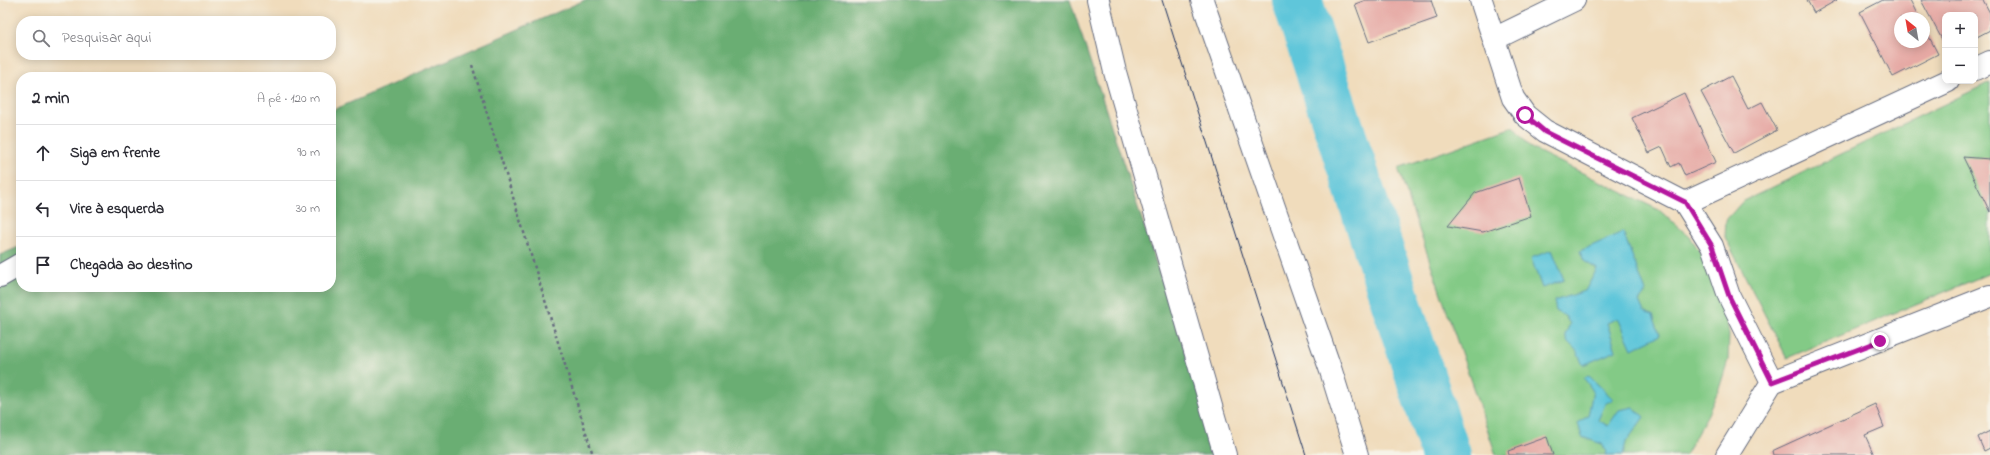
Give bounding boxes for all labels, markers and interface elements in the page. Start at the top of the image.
north arrow [1894,12,1930,48]
map controls [1942,12,1978,84]
button: + [1942,12,1978,48]
search box [16,16,336,60]
icon: search [30,27,52,49]
text: Pesquisar aqui [62,27,151,49]
button: − [1942,48,1978,84]
text: 2 min [32,86,69,111]
text: A pé · 120 m [257,89,320,108]
route start [1516,106,1534,124]
icon: ahead [32,142,54,164]
text: Siga em frente [70,142,160,164]
text: 90 m [297,143,320,162]
icon: left [32,198,54,220]
text: Vire à esquerda [70,198,164,220]
text: 30 m [296,199,320,218]
icon: arrive [32,254,54,276]
text: Chegada ao destino [70,254,193,276]
route end [1871,332,1889,350]

